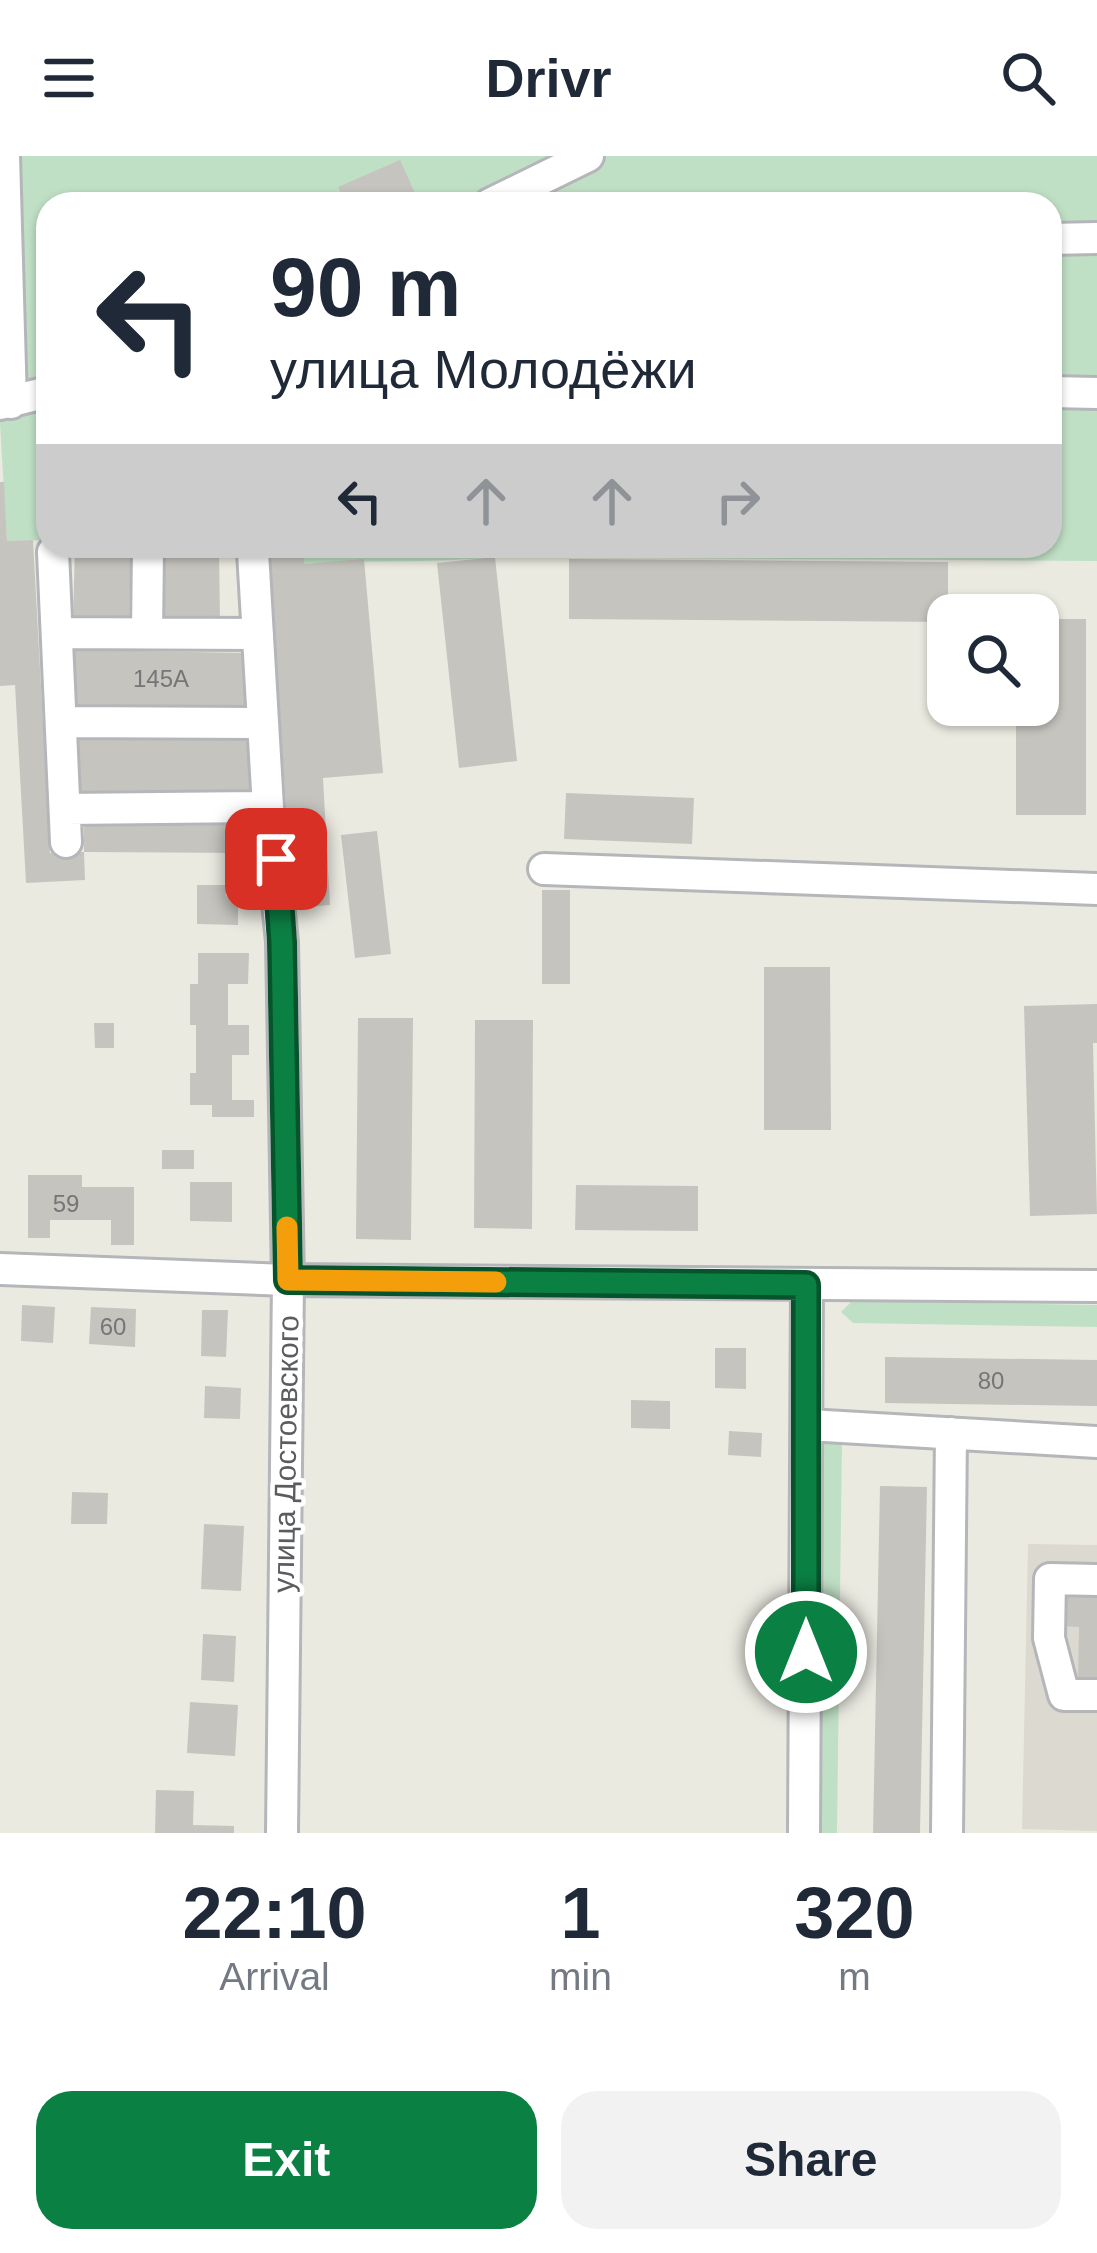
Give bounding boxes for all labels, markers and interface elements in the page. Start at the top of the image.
icon: menu [36,45,102,111]
icon: search [995,45,1061,111]
text: Drivr [485,48,612,108]
icon: left [72,240,228,396]
text: 90 m [270,240,461,334]
text: улица Молодёжи [270,339,697,399]
icon: left [327,468,393,534]
icon: ahead [453,468,519,534]
icon: ahead [579,468,645,534]
icon: right [705,468,771,534]
map controls [927,594,1059,726]
button: search [927,594,1059,726]
house number: 145А [133,665,189,692]
pin [225,808,327,910]
icon: arrive [243,826,309,892]
house number: 59 [53,1190,79,1217]
house number: 60 [100,1313,126,1340]
street label: улица Достоевского [267,1315,304,1593]
house number: 80 [978,1367,1004,1394]
position arrow [743,1589,869,1715]
text: 22:10 [182,1873,367,1953]
text: 1 [560,1873,601,1953]
text: 320 [794,1873,915,1953]
text: Arrival [219,1955,330,1998]
text: min [549,1955,612,1998]
text: m [838,1955,871,1998]
button: Exit [36,2091,537,2229]
button: Share [561,2091,1061,2229]

